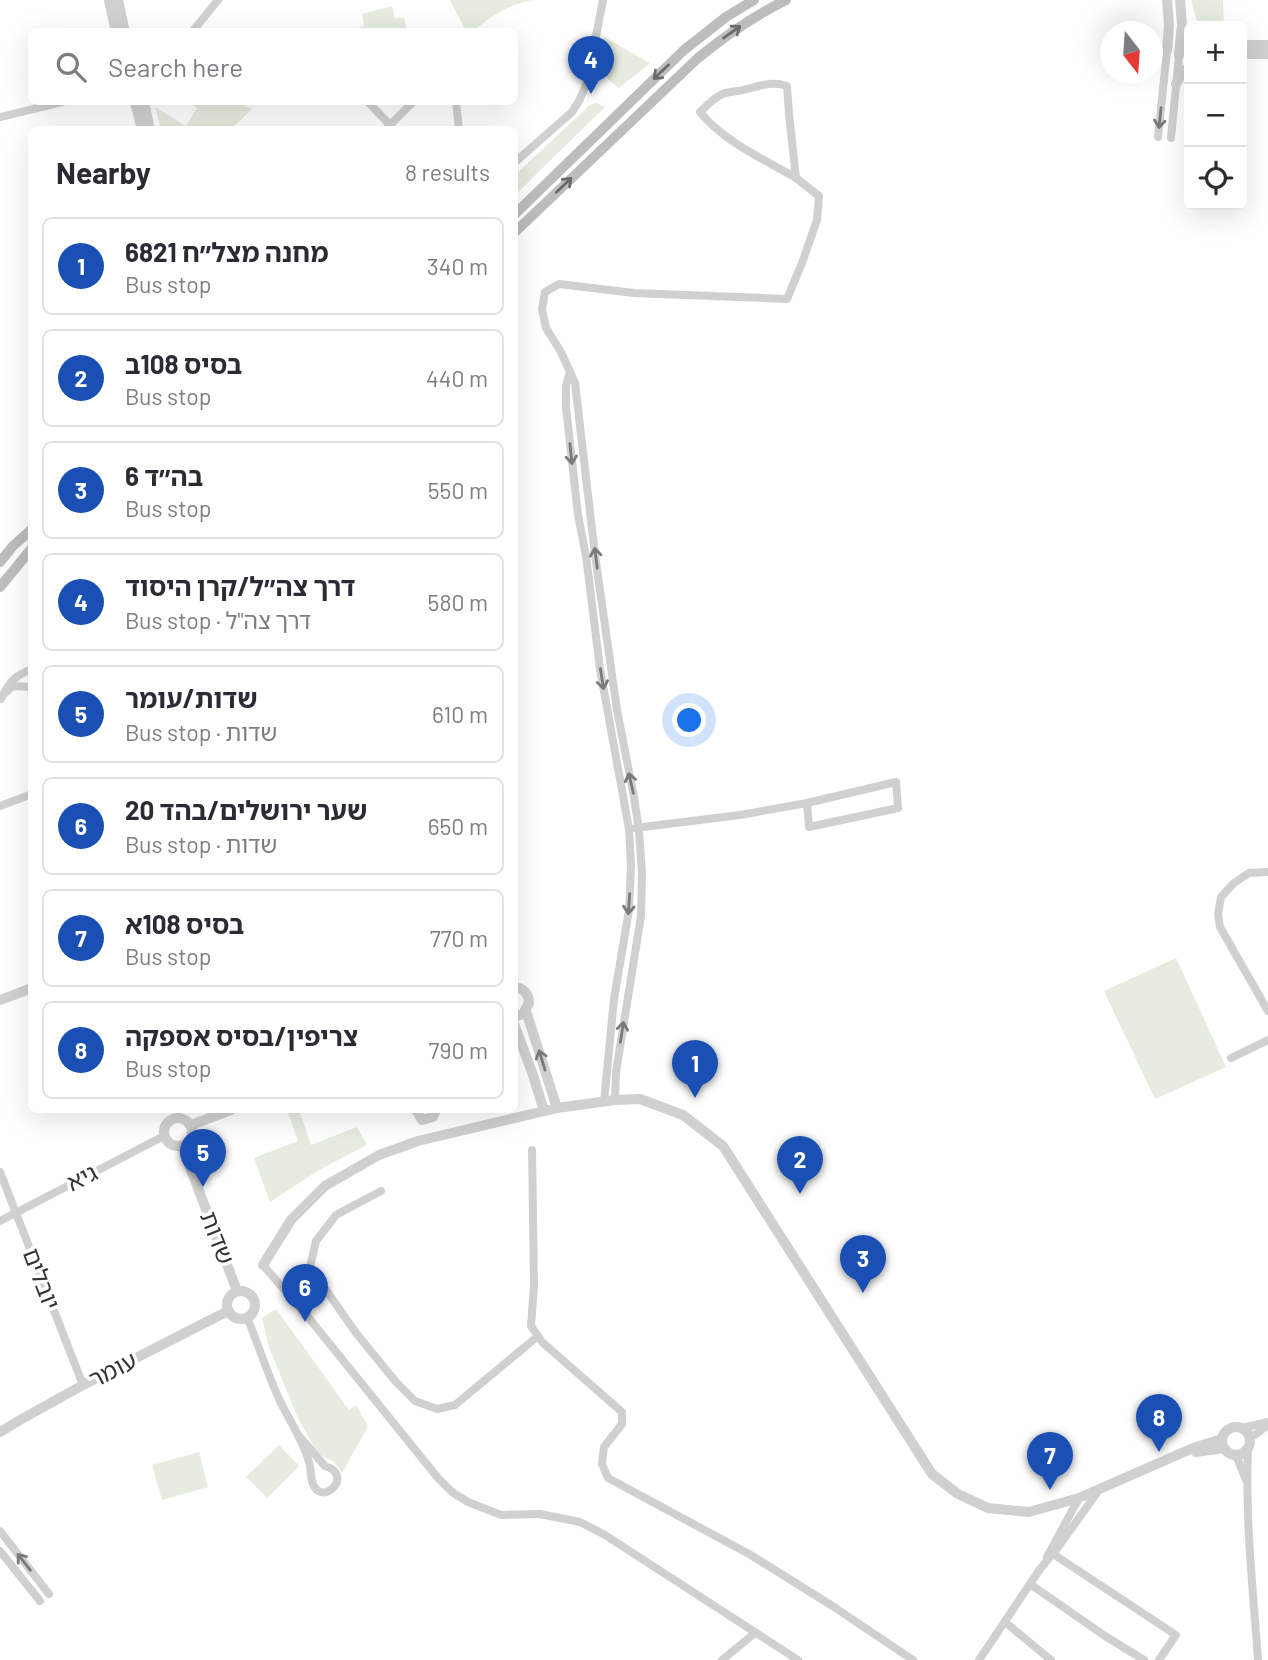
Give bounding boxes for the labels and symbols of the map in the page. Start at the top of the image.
north arrow [1100,21,1163,84]
one-way arrow [721,25,741,39]
pin: 4 [568,36,614,94]
one-way arrow [653,63,670,80]
one-way arrow [1154,106,1167,129]
one-way arrow [555,177,572,194]
one-way arrow [564,442,577,464]
one-way arrow [589,547,602,570]
one-way arrow [596,667,609,690]
your location [672,703,706,737]
one-way arrow [624,772,637,795]
one-way arrow [622,892,635,915]
one-way arrow [616,1021,629,1044]
pin: 1 [672,1040,718,1098]
one-way arrow [535,1049,548,1071]
pin: 5 [180,1129,226,1187]
pin: 2 [777,1136,823,1194]
street label: גיא [61,1157,101,1196]
street label: שדות [195,1207,242,1268]
pin: 3 [840,1235,886,1293]
street label: יובלים [18,1244,67,1313]
pin: 6 [282,1264,328,1322]
street label: עומר [84,1344,141,1393]
pin: 8 [1136,1394,1182,1452]
pin: 7 [1027,1432,1073,1490]
one-way arrow [17,1554,32,1572]

